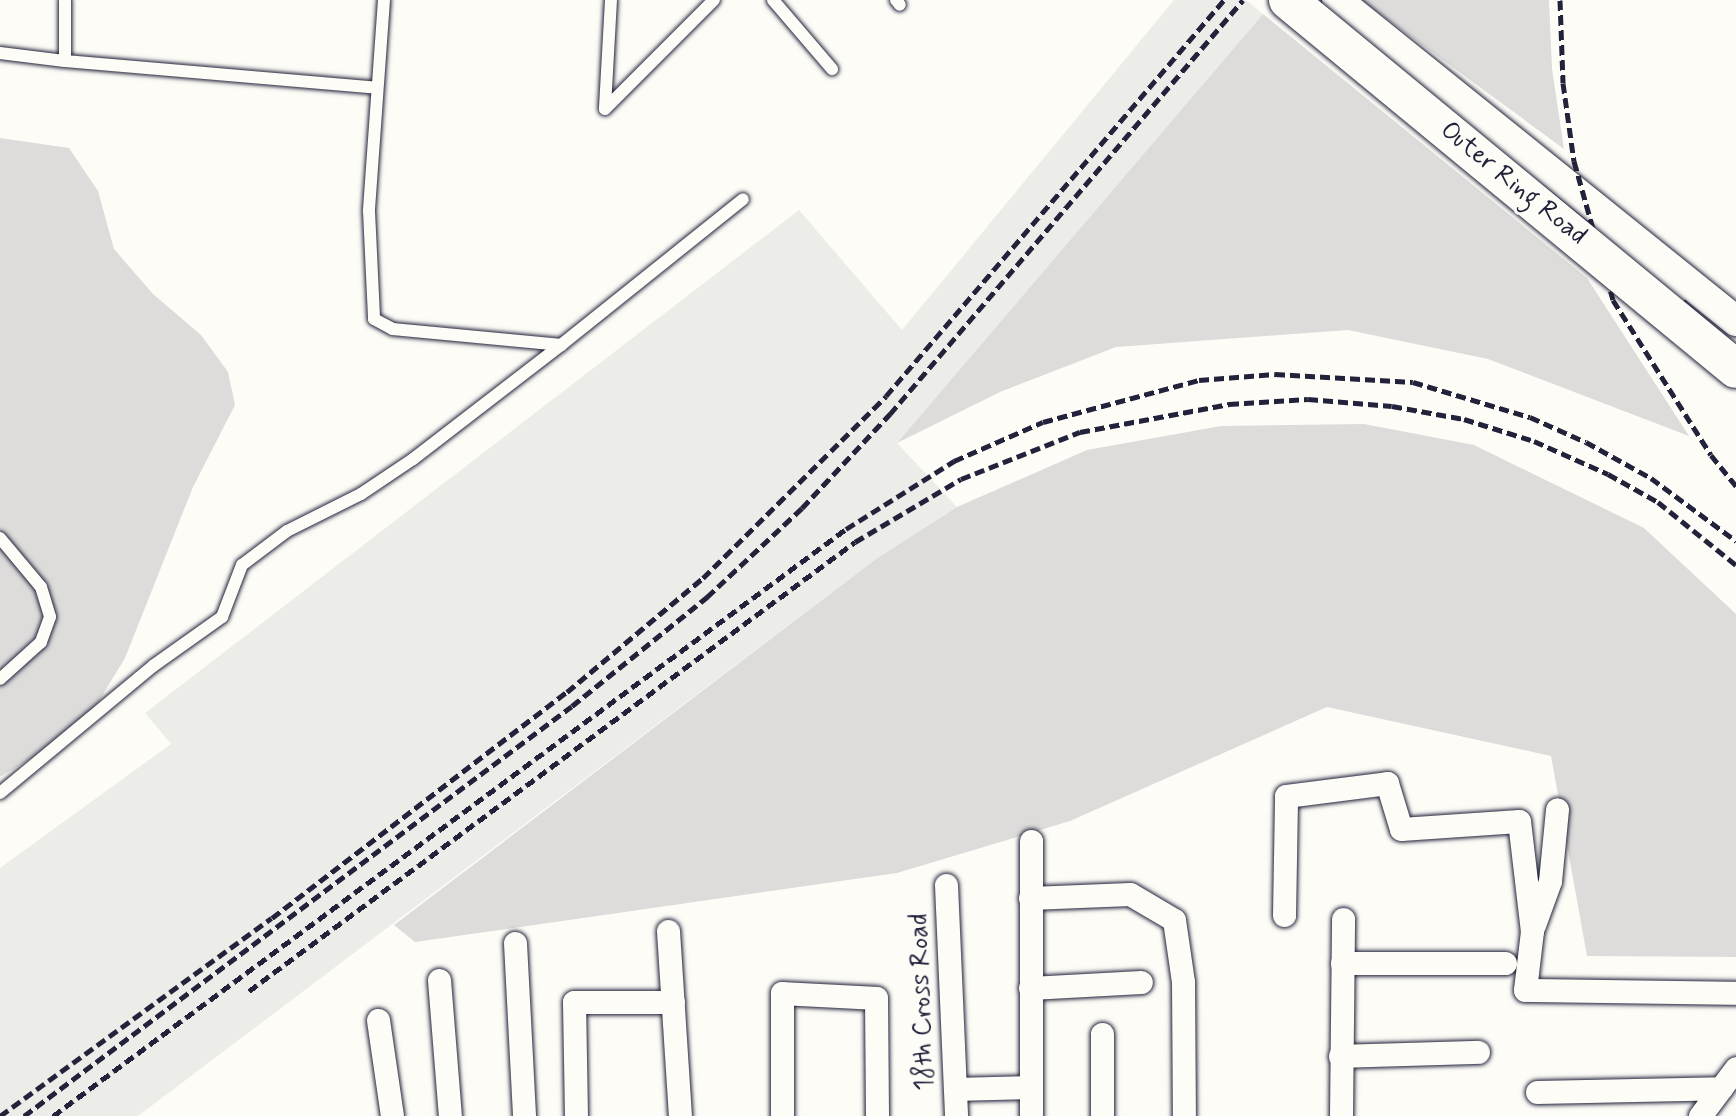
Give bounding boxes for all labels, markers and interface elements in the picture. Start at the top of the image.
street label: Outer Ring Road [1434,116,1592,252]
street label: 18th Cross Road [904,913,942,1091]

